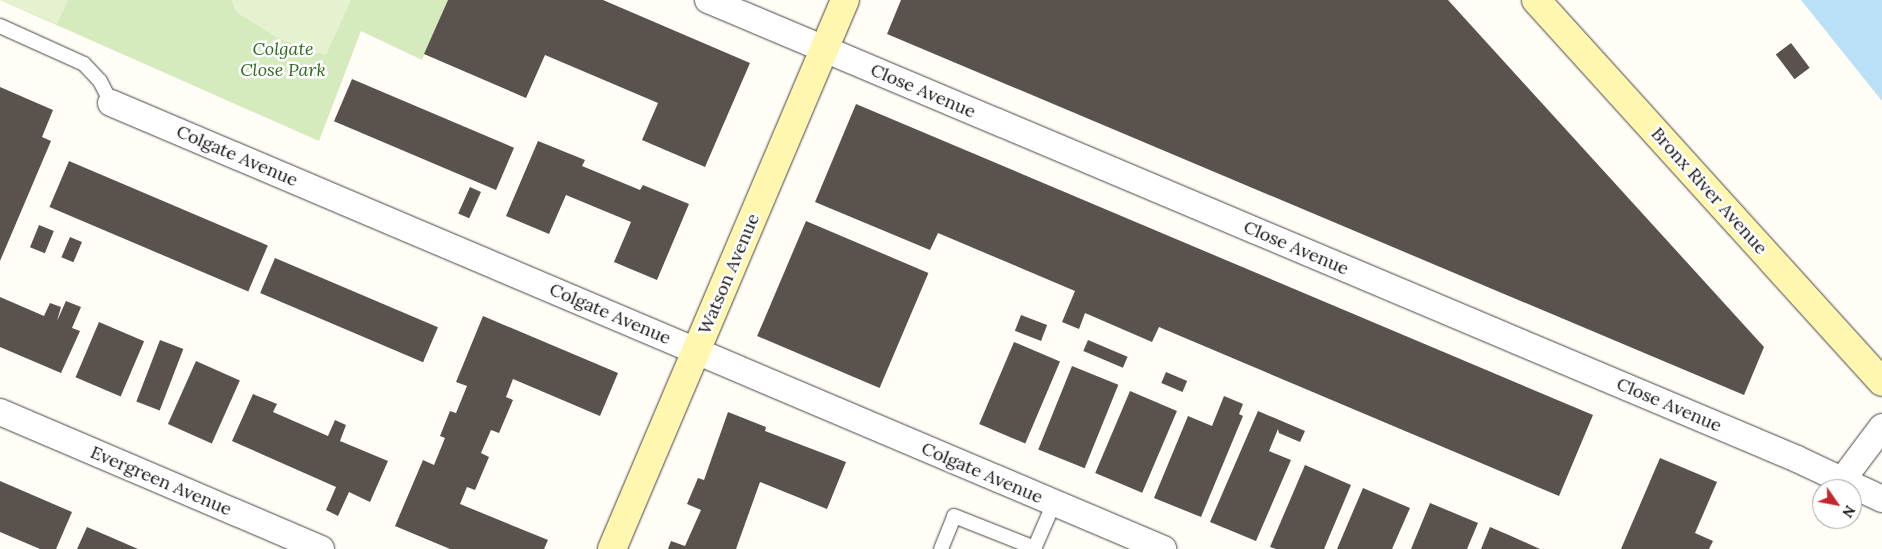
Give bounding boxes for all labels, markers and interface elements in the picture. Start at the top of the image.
park label: Colgate Close Park [240,39,326,82]
street label: Close Avenue [867,59,979,123]
street label: Colgate Avenue [173,121,301,191]
street label: Bronx River Avenue [1646,123,1772,259]
street label: Watson Avenue [694,210,764,338]
street label: Close Avenue [1240,216,1352,280]
street label: Colgate Avenue [546,279,674,349]
street label: Close Avenue [1613,373,1725,437]
street label: Colgate Avenue [918,438,1046,508]
street label: Evergreen Avenue [87,442,235,520]
north arrow [1812,479,1862,529]
text: N [1838,502,1859,521]

